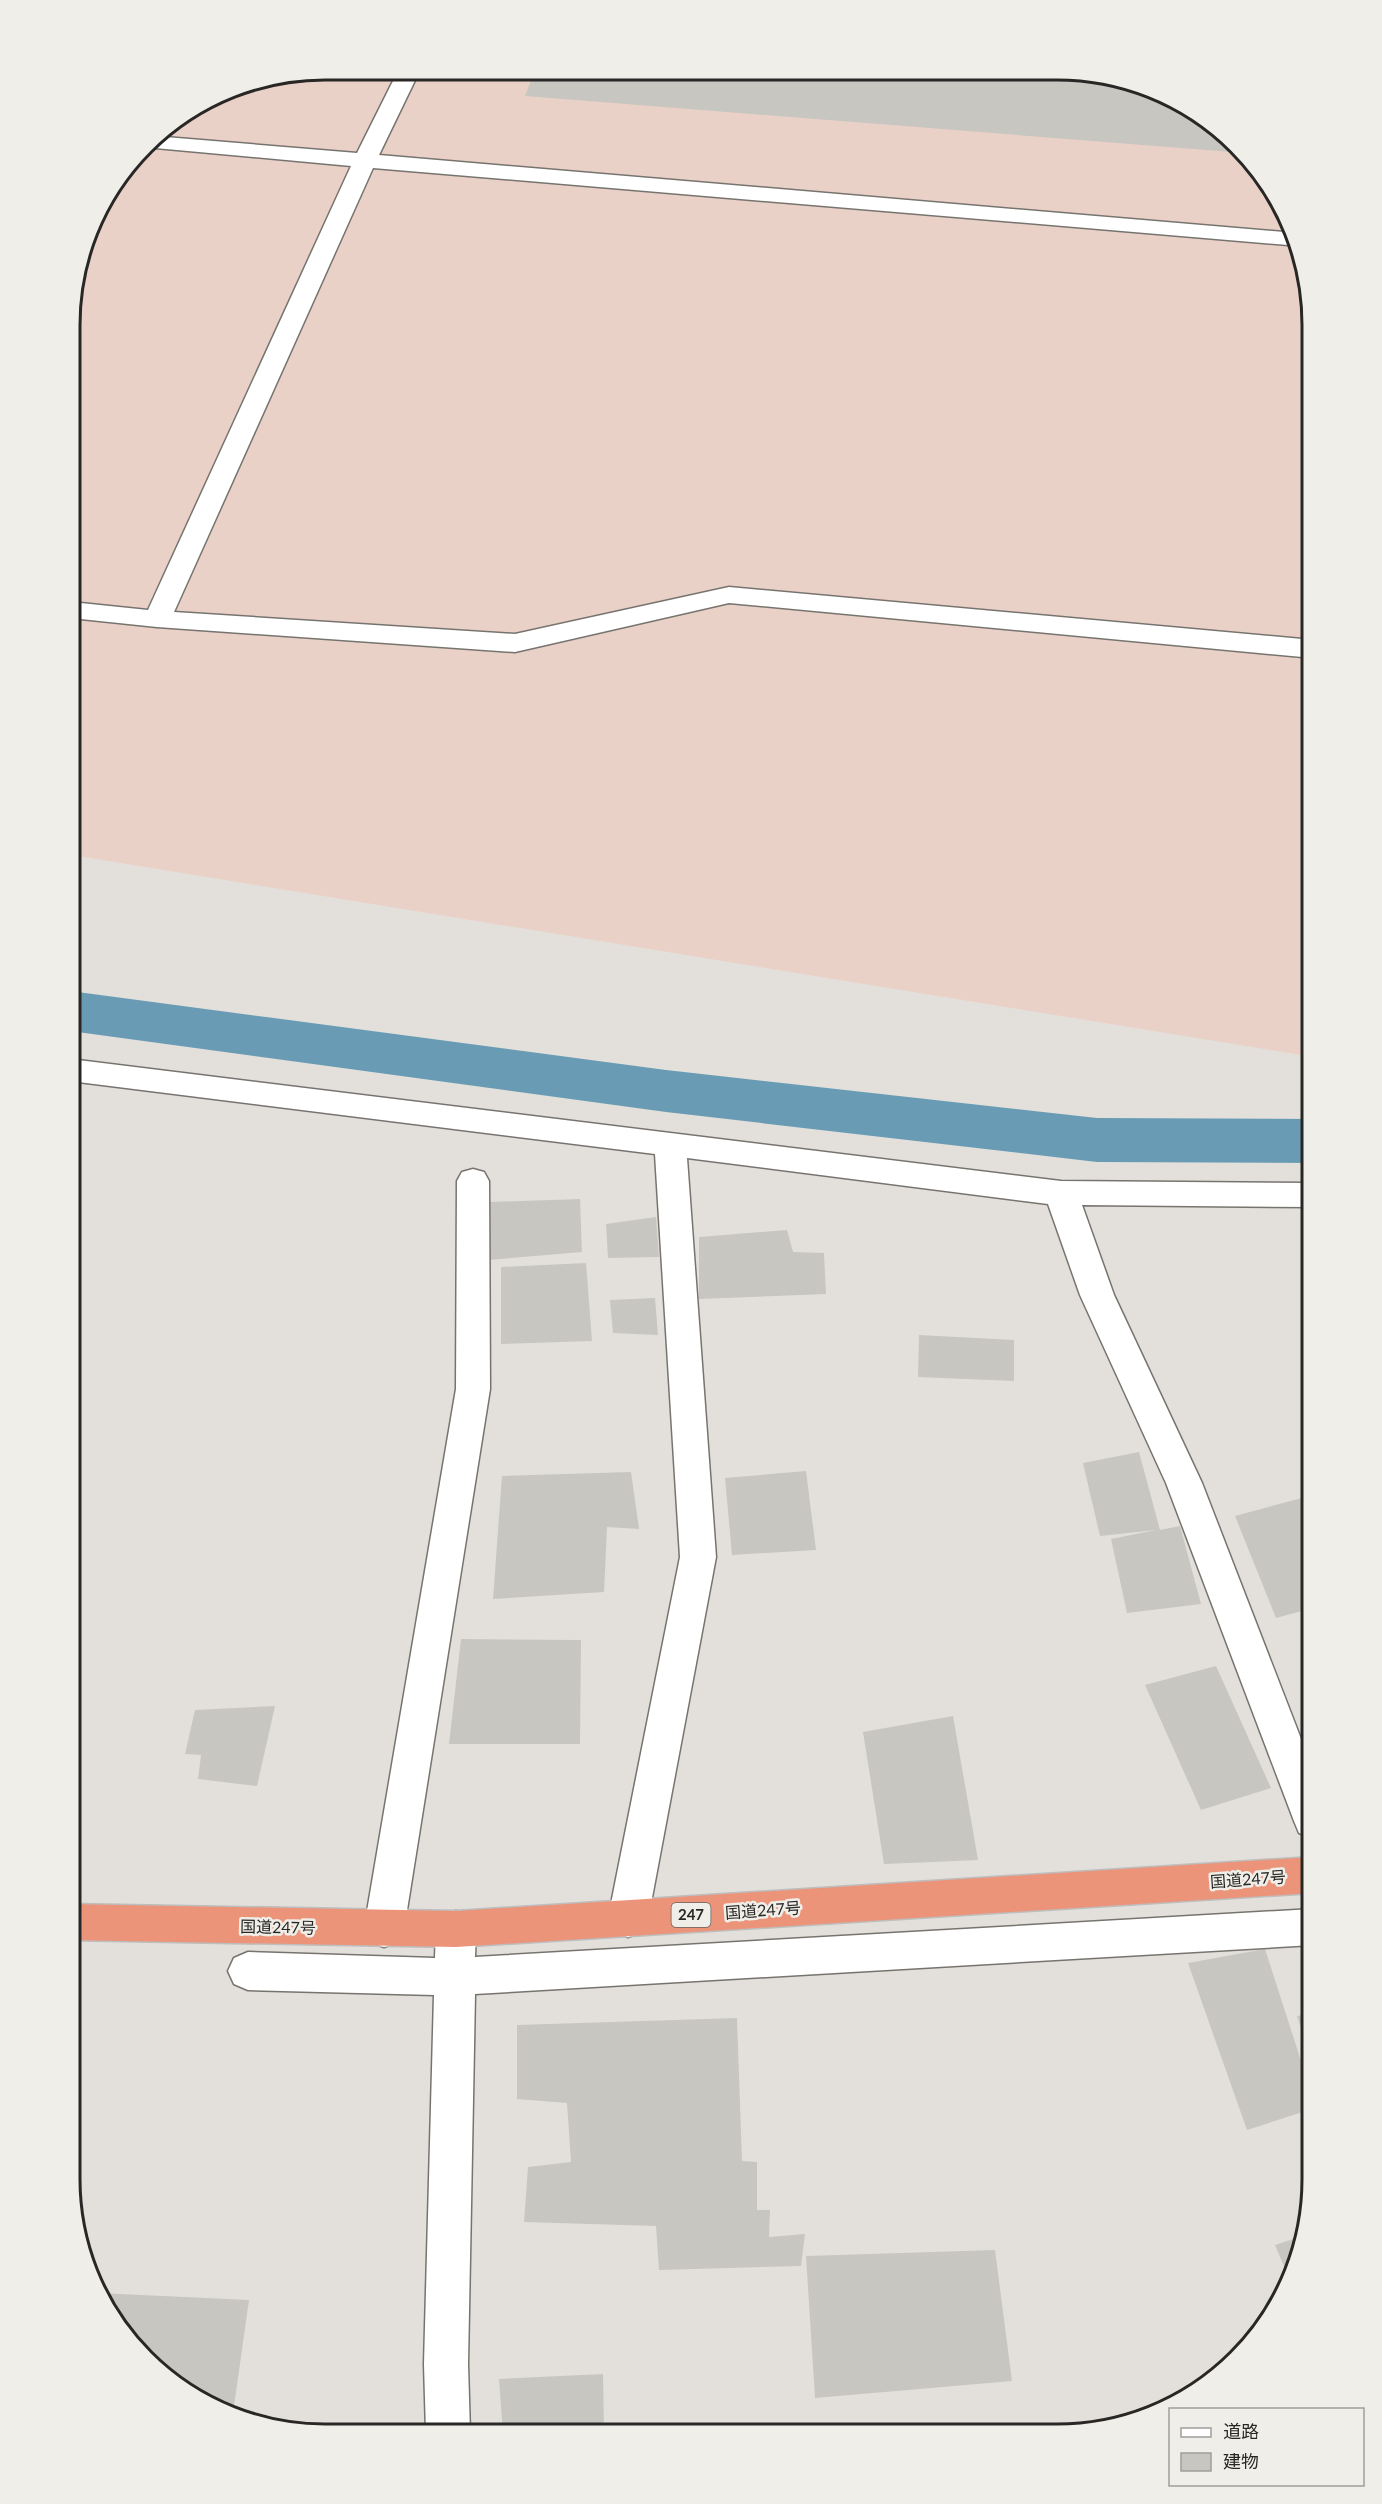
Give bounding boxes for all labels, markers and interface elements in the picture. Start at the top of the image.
street label: 国道247号 [1209,1866,1286,1891]
street label: 国道247号 [724,1897,801,1922]
road number: 247 [672,1903,710,1927]
street label: 国道247号 [240,1916,316,1937]
legend [1169,2408,1364,2486]
text: 道路 [1223,2420,1259,2442]
text: 建物 [1223,2450,1259,2472]

